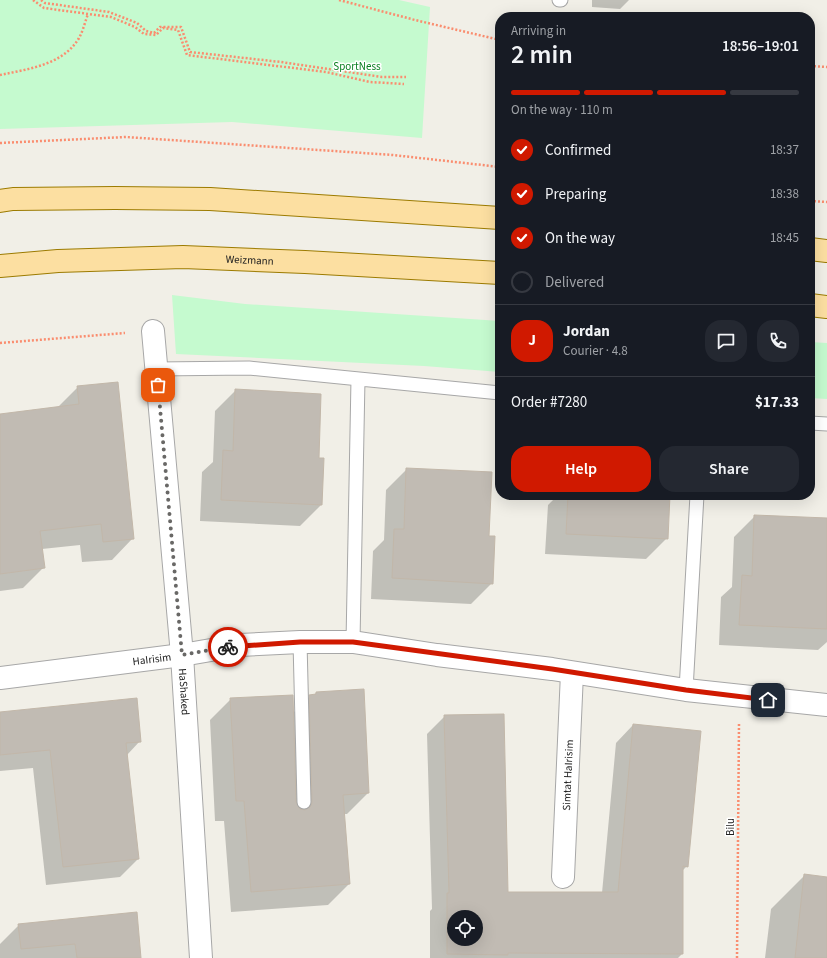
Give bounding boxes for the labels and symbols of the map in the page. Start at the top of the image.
park label: SportNess [333,59,381,74]
street label: Weizmann [225,252,274,269]
pin [141,368,175,402]
courier [208,627,248,667]
street label: HaIrisim [132,649,172,669]
street label: HaShaked [175,668,193,716]
pin [751,683,785,717]
street label: Simtat HaIrisim [559,739,577,811]
street label: Bilu [723,818,738,836]

